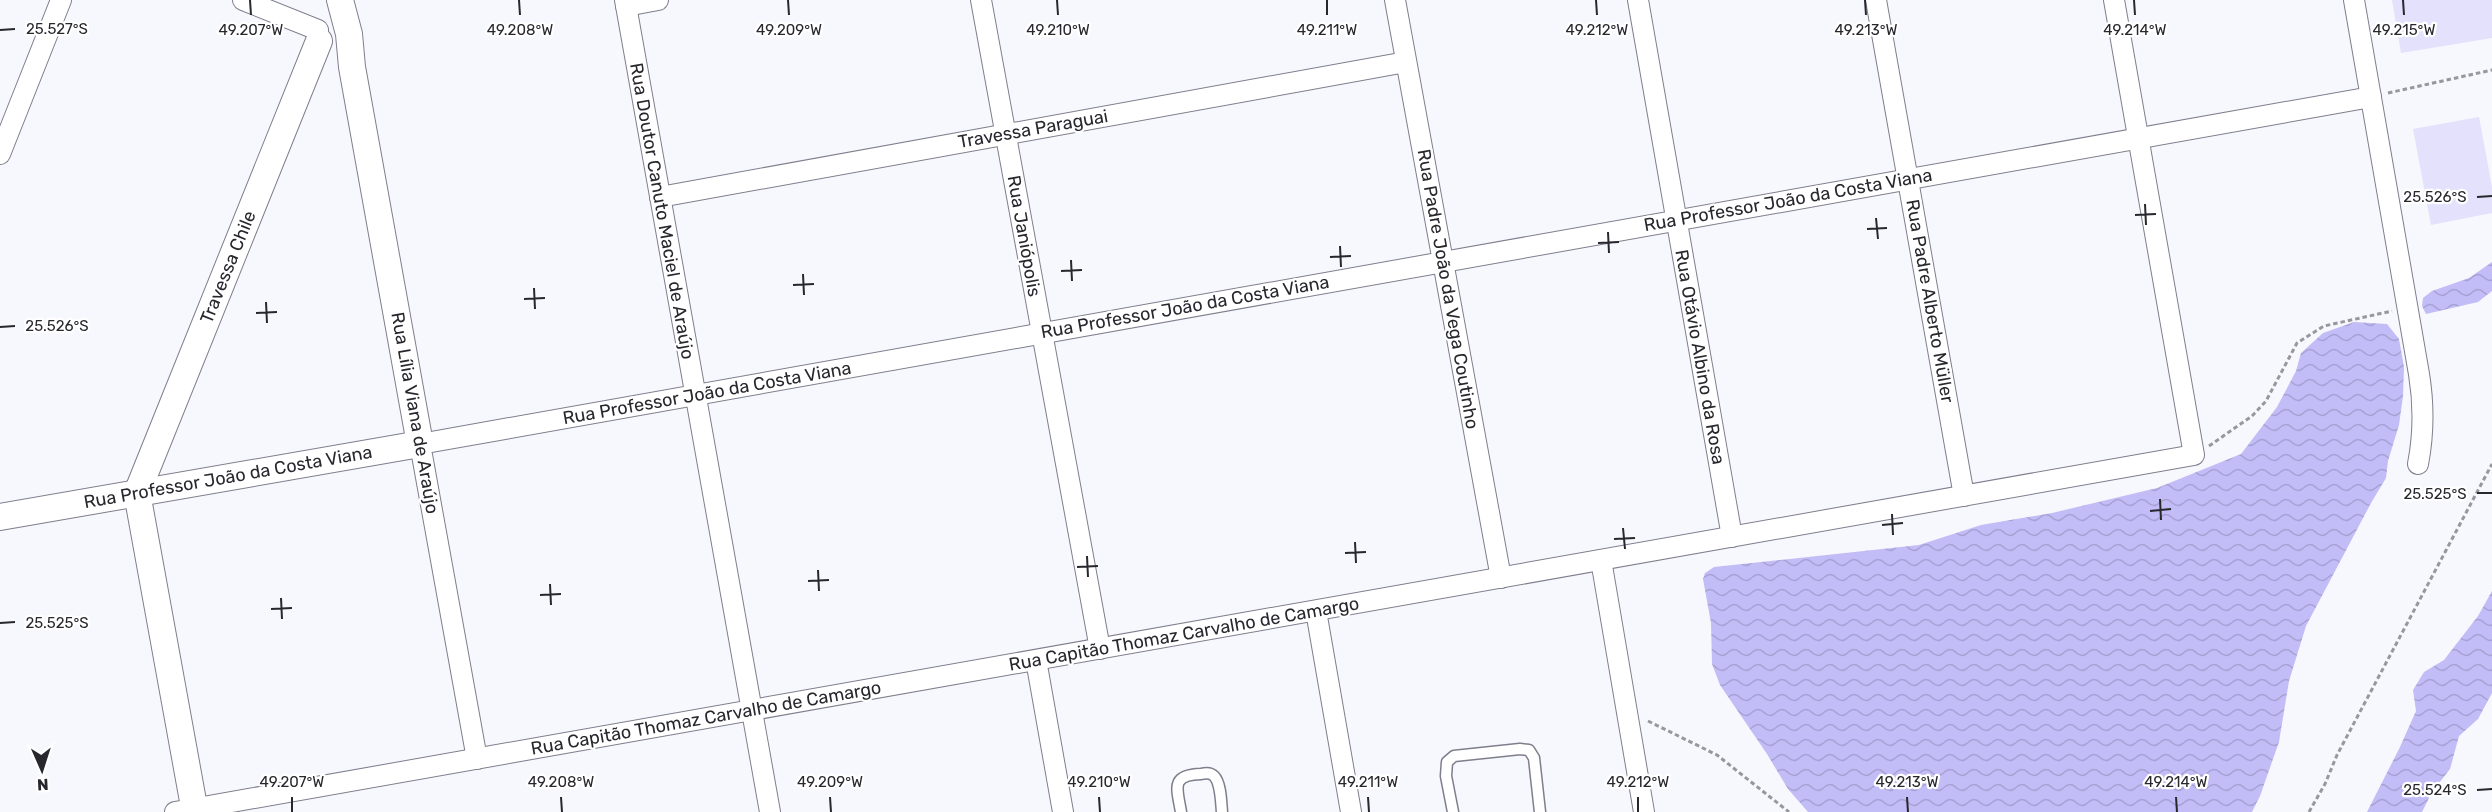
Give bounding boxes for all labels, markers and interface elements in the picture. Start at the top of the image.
text: 25.527°S [26,20,88,38]
text: 49.207°W [219,21,283,39]
text: 49.208°W [487,21,553,39]
text: 49.209°W [756,21,822,39]
text: 49.210°W [1026,21,1090,39]
text: 49.211°W [1297,21,1357,39]
text: 49.212°W [1566,21,1628,39]
text: 49.213°W [1835,21,1897,39]
text: 49.214°W [2103,21,2167,39]
text: 49.215°W [2373,21,2435,39]
street label: Rua Doutor Canuto Maciel de Araújo [625,61,699,361]
street label: Travessa Paraguai [956,105,1110,153]
street label: Rua Padre João da Vega Coutinho [1413,147,1483,431]
street label: Rua Professor João da Costa Viana [1642,164,1934,236]
street label: Rua Janiópolis [1003,174,1045,298]
text: 25.526°S [2403,188,2467,206]
street label: Rua Padre Alberto Müller [1901,197,1959,405]
street label: Travessa Chile [195,207,261,327]
street label: Rua Otávio Albino da Rosa [1670,248,1730,466]
street label: Rua Professor João da Costa Viana [1039,271,1331,343]
street label: Rua Lília Viana de Araújo [386,310,444,516]
text: 25.526°S [25,317,89,335]
street label: Rua Professor João da Costa Viana [561,357,853,429]
street label: Rua Professor João da Costa Viana [82,441,374,513]
text: 25.525°S [2403,485,2467,503]
street label: Rua Capitão Thomaz Carvalho de Camargo [1007,592,1361,676]
text: 25.525°S [25,614,89,632]
street label: Rua Capitão Thomaz Carvalho de Camargo [529,676,883,760]
north arrow [12,740,72,800]
text: 49.207°W [260,773,324,791]
text: 49.208°W [528,773,594,791]
text: 49.209°W [797,773,863,791]
text: 49.210°W [1067,773,1131,791]
text: 49.211°W [1338,773,1398,791]
text: 49.212°W [1607,773,1669,791]
text: 49.213°W [1876,773,1938,791]
text: 49.214°W [2144,773,2208,791]
text: N [37,775,49,794]
text: 25.524°S [2403,781,2467,799]

